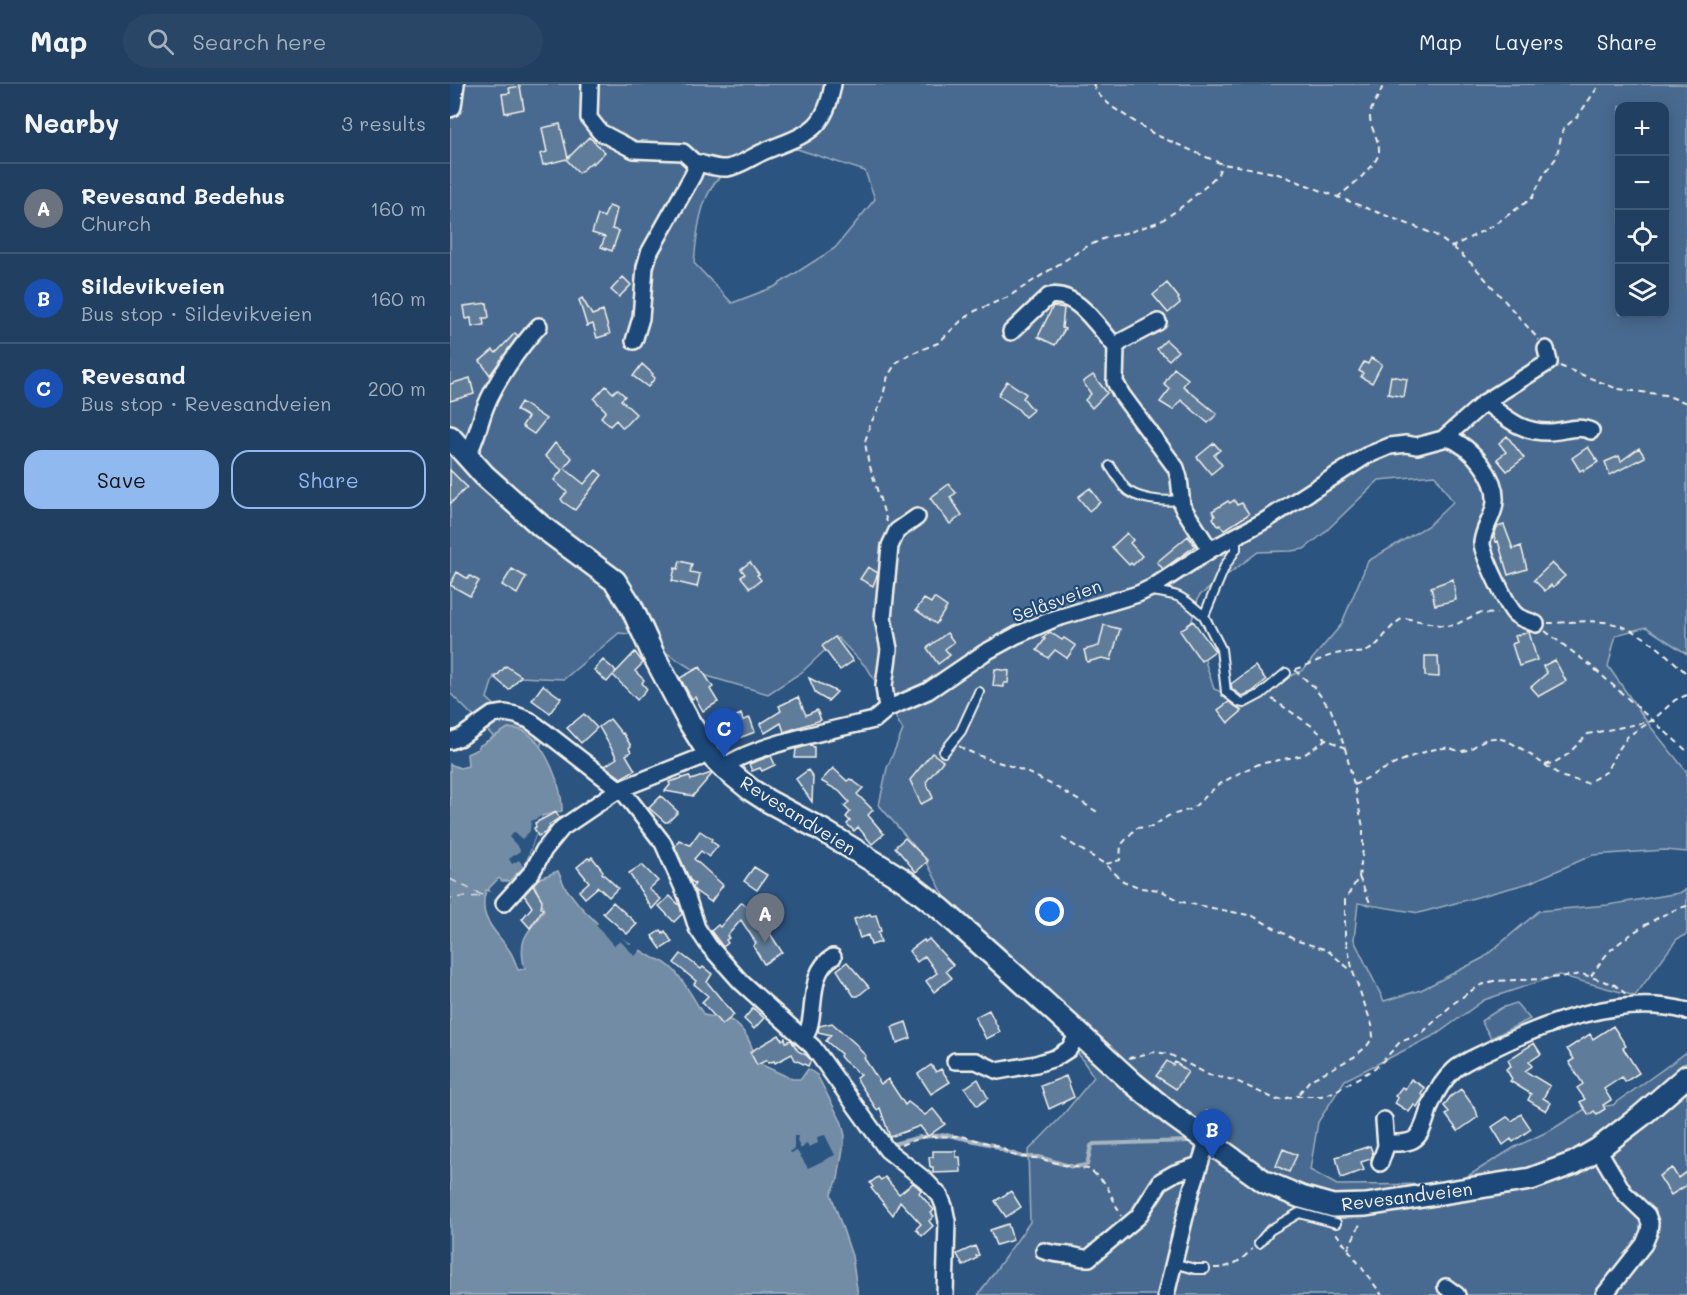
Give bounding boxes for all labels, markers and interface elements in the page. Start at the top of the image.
search box [123,14,543,68]
text: Map [30,23,87,59]
icon: search [144,25,177,58]
text: Search here [192,27,326,56]
text: Map [1419,28,1462,55]
text: Layers [1495,28,1564,55]
text: Share [1597,28,1657,55]
map controls [1615,102,1669,318]
button: + [1615,102,1669,156]
text: Nearby [24,106,119,140]
text: 3 results [341,110,426,136]
button: − [1615,156,1669,210]
text: Revesand Bedehus [81,181,285,210]
text: A [37,195,50,221]
text: 160 m [370,195,426,221]
text: Church [81,210,151,236]
button: locate [1615,210,1669,264]
button: layers [1615,264,1669,318]
text: Sildevikveien [81,271,225,300]
text: B [37,285,50,311]
text: 160 m [370,285,426,311]
text: Bus stop · Sildevikveien [81,300,312,326]
text: Revesand [81,361,186,390]
text: C [36,375,51,401]
text: 200 m [368,375,426,401]
text: Bus stop · Revesandveien [81,390,331,416]
button: Save [24,450,219,509]
button: Share [231,450,426,509]
street label: Selåsveien [1009,573,1104,627]
pin: C [704,708,744,758]
street label: Revesandveien [736,770,861,860]
pin: A [746,894,784,943]
your location [1035,897,1064,926]
pin: B [1192,1110,1232,1159]
street label: Revesandveien [1340,1176,1474,1216]

